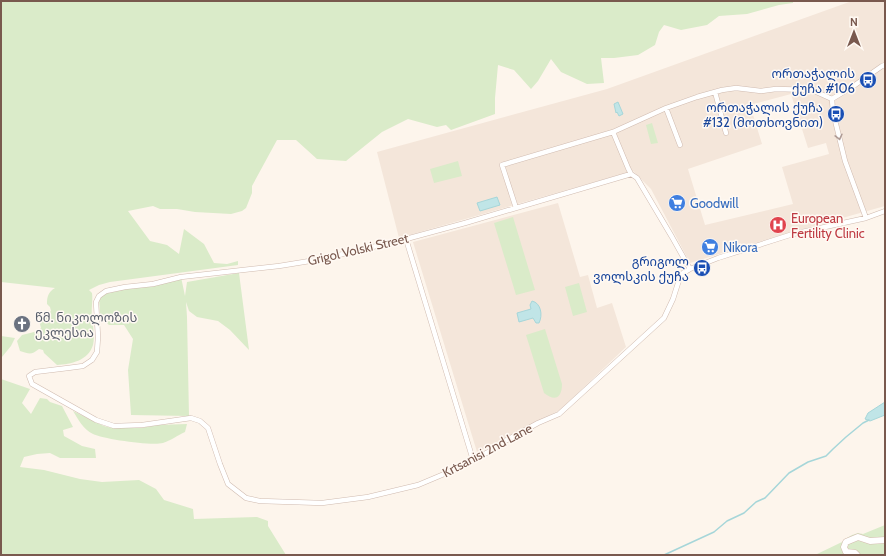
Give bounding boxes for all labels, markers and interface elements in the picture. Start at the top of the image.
north arrow [834,12,874,52]
text: N [850,15,858,29]
place label: ორთაჭალის ქუჩა #106 [772,65,855,96]
bus stop icon: ორთაჭალის ქუჩა #106 [858,70,878,90]
place label: ორთაჭალის ქუჩა #132 (მოთხოვნით) [703,99,823,130]
bus stop icon: ორთაჭალის ქუჩა #132 (მოთხოვნით) [826,104,846,124]
one-way arrow [834,134,842,140]
supermarket icon: Goodwill [667,193,687,213]
place label: Goodwill [690,195,739,211]
place label: European Fertility Clinic [791,210,865,241]
hospital icon: European Fertility Clinic [768,215,788,235]
street label: Grigol Volski Street [306,230,410,268]
supermarket icon: Nikora [700,237,720,257]
place label: Nikora [723,239,758,255]
place label: გრიგოლ ვოლსკის ქუჩა [593,253,689,285]
bus stop icon: გრიგოლ ვოლსკის ქუჩა [692,258,712,278]
place label: წმ. ნიკოლოზის ეკლესია [35,309,137,341]
church icon: წმ. ნიკოლოზის ეკლესია [12,314,32,334]
street label: Krtsanisi 2nd Lane [439,419,535,480]

